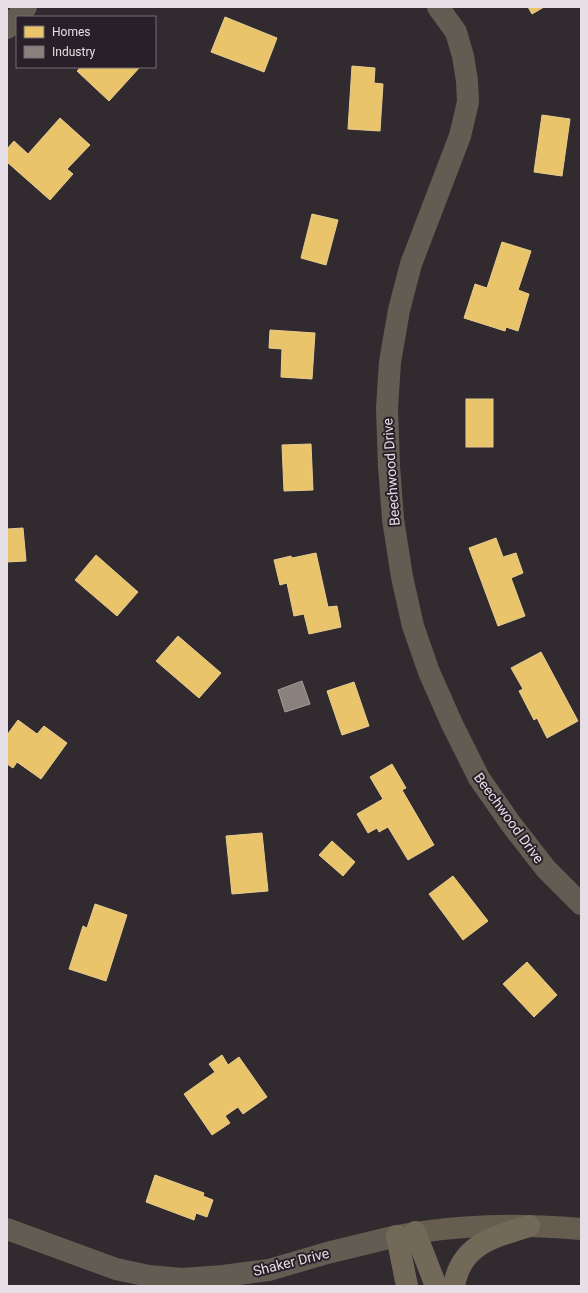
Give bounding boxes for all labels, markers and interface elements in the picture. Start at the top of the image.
legend [16,16,156,68]
text: Homes [52,25,90,39]
text: Industry [52,45,96,59]
street label: Beechwood Drive [379,418,403,526]
street label: Beechwood Drive [471,770,547,866]
street label: Shaker Drive [251,1245,331,1279]

